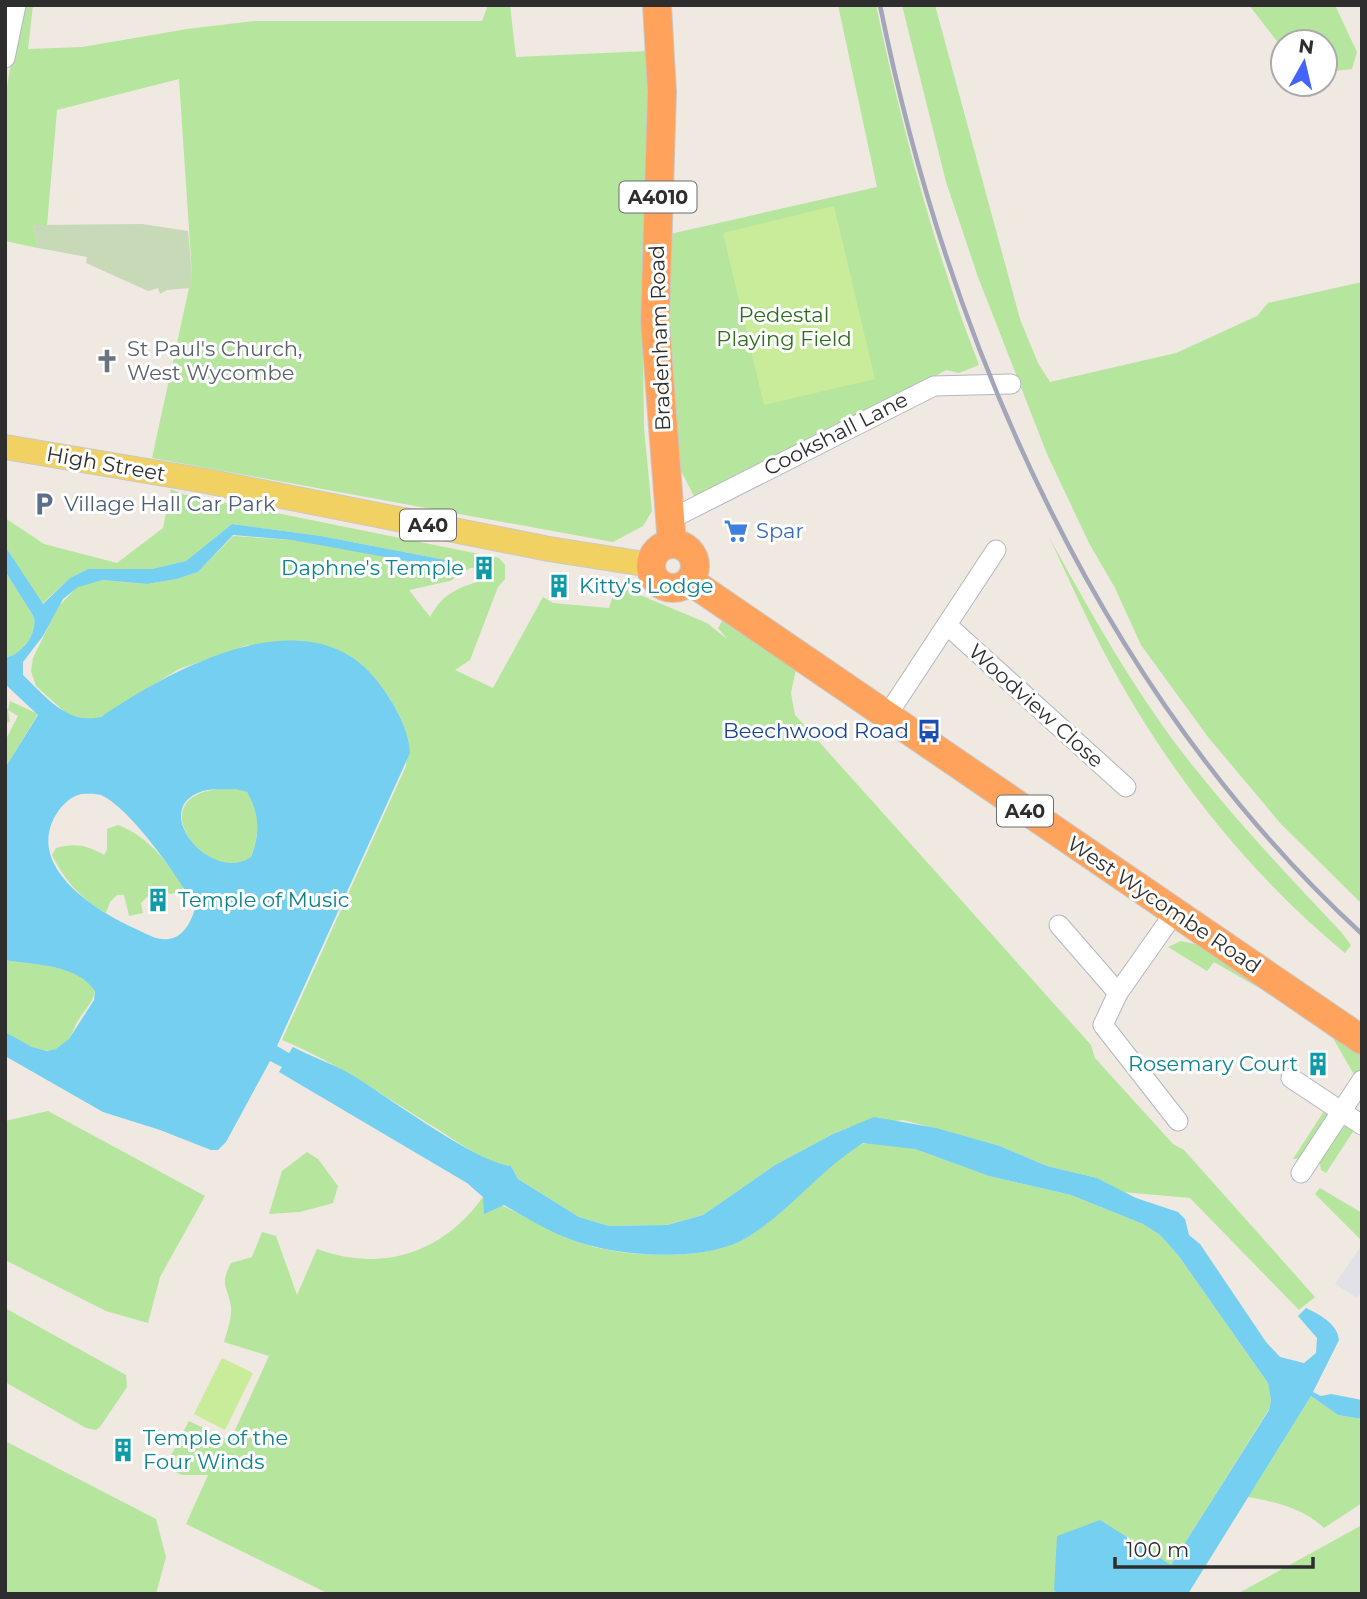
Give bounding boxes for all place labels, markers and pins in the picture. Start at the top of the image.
place label: St Paul's Church, West Wycombe [127,336,303,385]
church icon: St Paul's Church, West Wycombe [93,347,121,375]
parking icon: Village Hall Car Park [30,490,58,518]
place label: Village Hall Car Park [64,491,276,516]
supermarket icon: Spar [722,517,750,545]
place label: Spar [756,518,804,543]
building icon: Daphne's Temple [470,554,498,582]
place label: Daphne's Temple [281,555,464,580]
building icon: Kitty's Lodge [545,572,573,600]
place label: Kitty's Lodge [579,573,713,598]
bus stop icon: Beechwood Road [915,717,943,745]
place label: Beechwood Road [723,718,909,743]
building icon: Temple of Music [144,886,172,914]
place label: Temple of Music [178,887,350,912]
building icon: Rosemary Court [1304,1050,1332,1078]
place label: Rosemary Court [1128,1051,1298,1076]
place label: Temple of the Four Winds [143,1425,288,1474]
building icon: Temple of the Four Winds [109,1436,137,1464]

